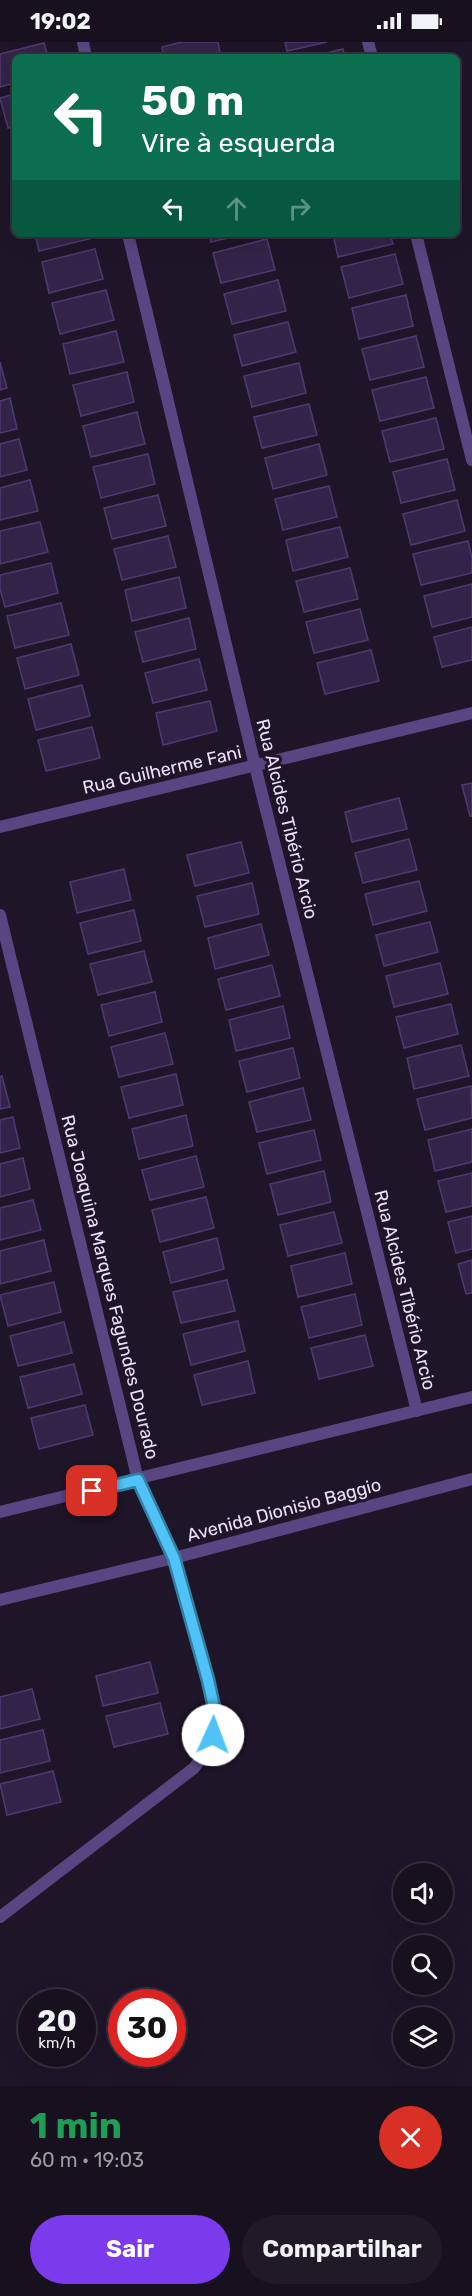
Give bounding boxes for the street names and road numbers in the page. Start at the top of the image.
street label: Rua Alcides Tibério Arcio [251,717,323,921]
street label: Rua Guilherme Fani [80,741,244,799]
street label: Rua Joaquina Marques Fagundes Dourado [57,1113,163,1461]
street label: Rua Alcides Tibério Arcio [369,1188,441,1392]
street label: Avenida Dionisio Baggio [184,1473,384,1547]

